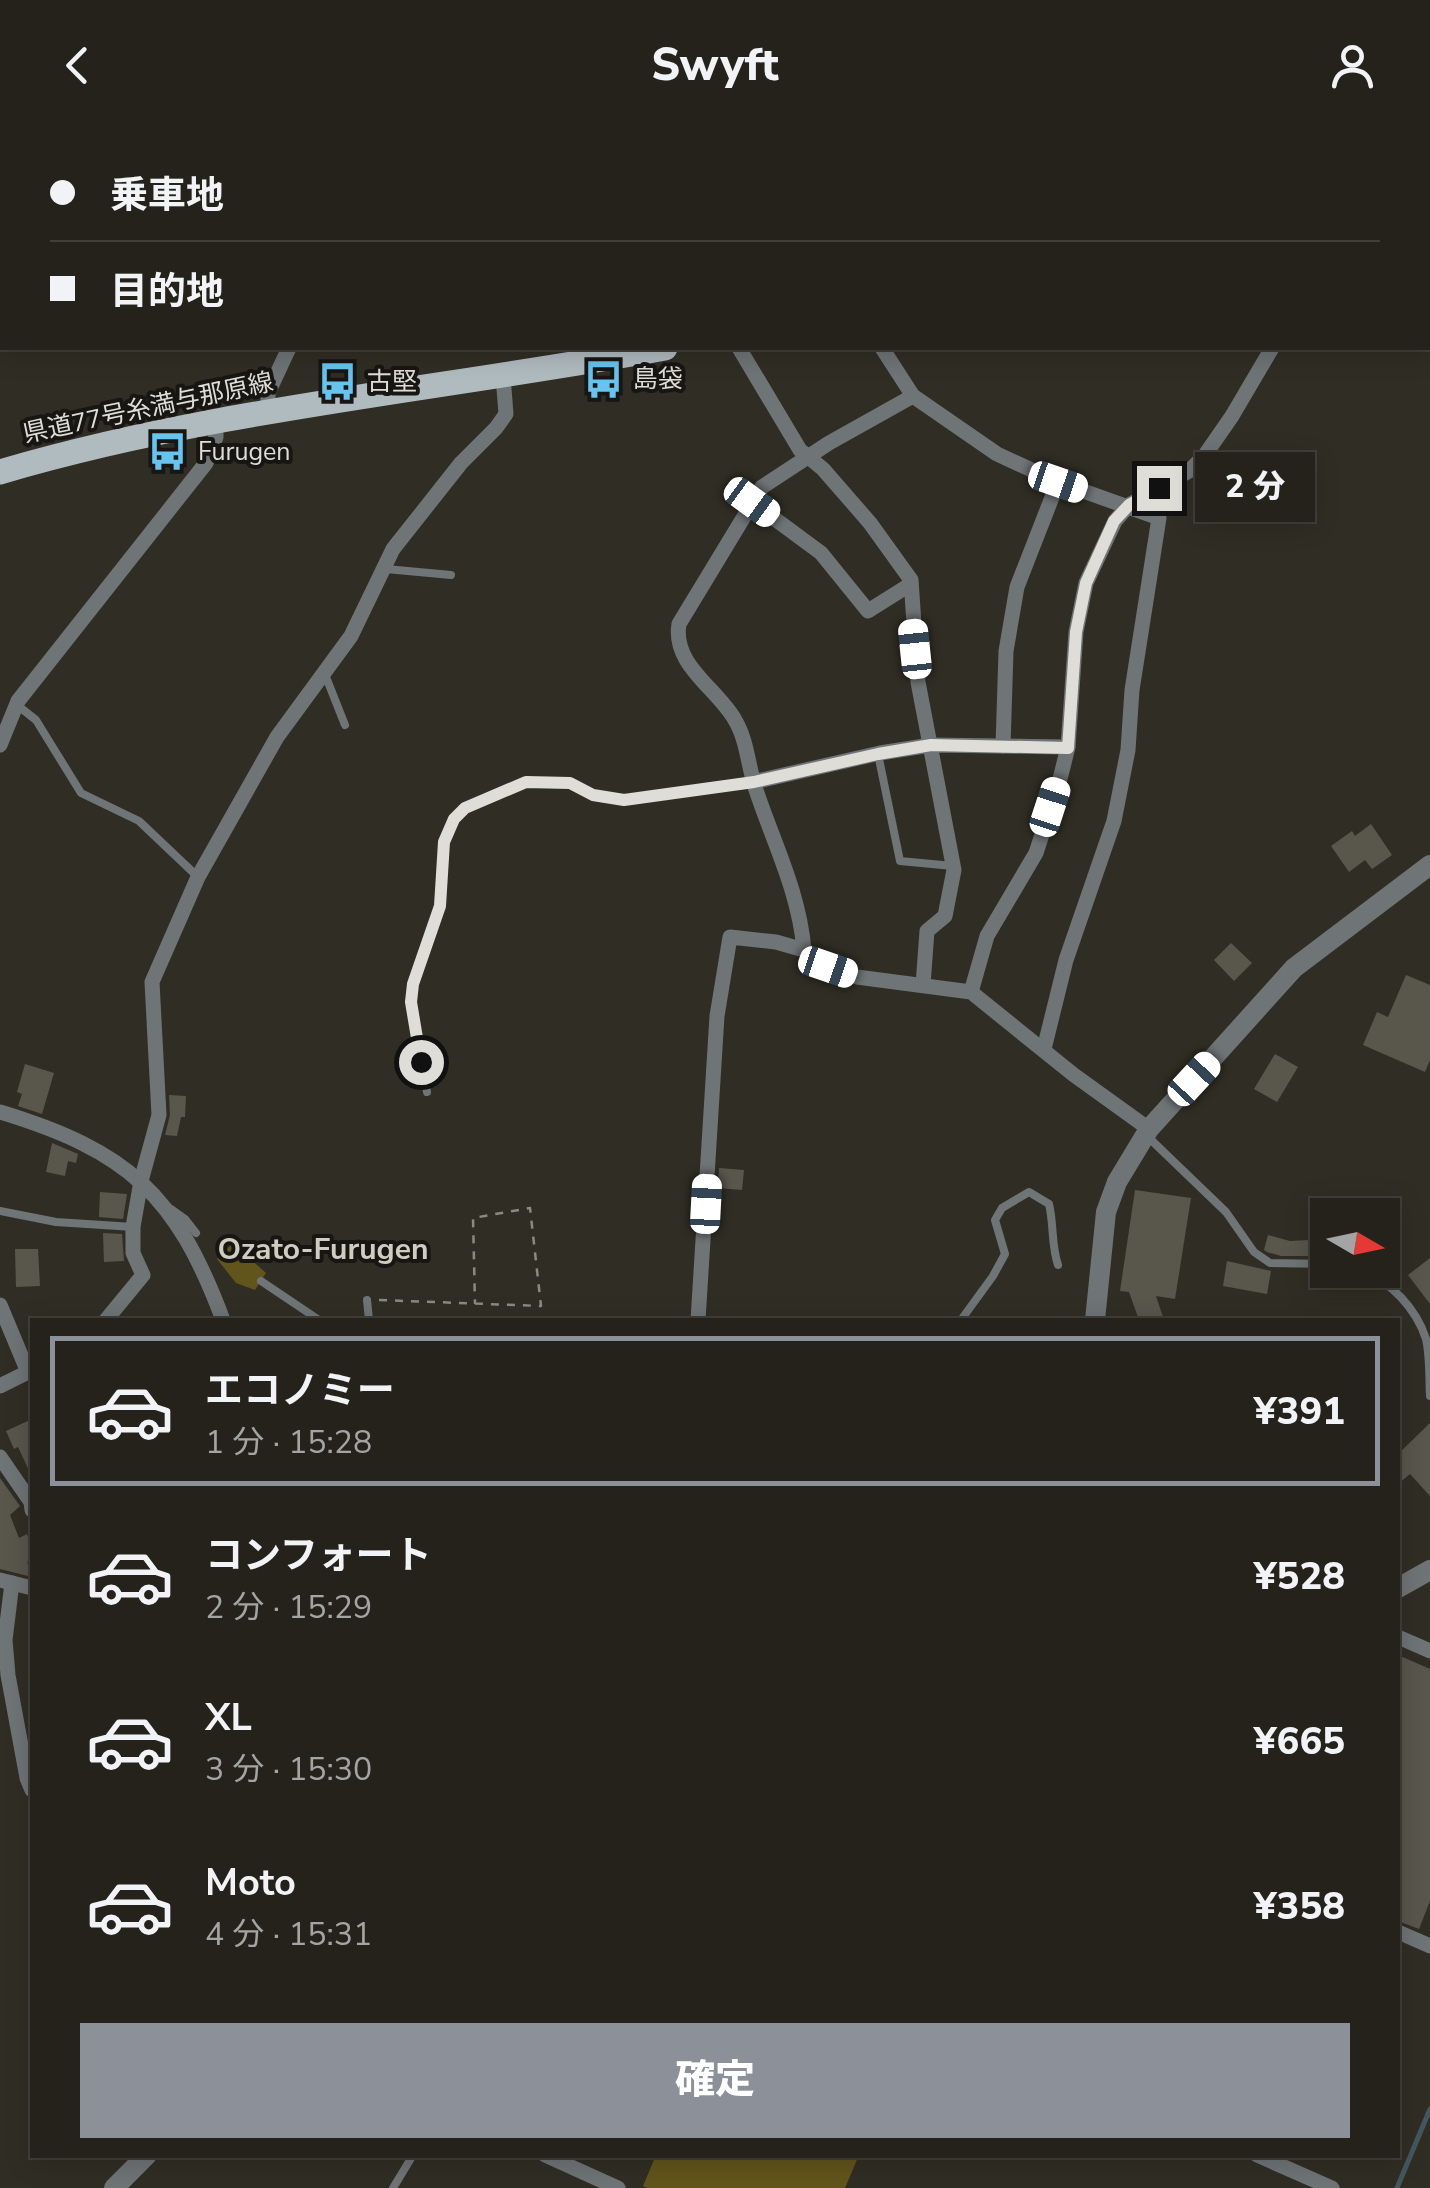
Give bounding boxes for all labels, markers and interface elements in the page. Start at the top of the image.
text: Swyft [651,35,779,96]
icon: back [50,38,105,93]
icon: person [1325,38,1380,93]
text: 乗車地 [110,170,224,221]
text: 目的地 [110,266,224,317]
bus stop icon: 島袋 [582,358,624,400]
bus stop icon: 古堅 [316,361,358,403]
place label: 島袋 [633,362,683,396]
street label: 県道77号糸満与那原線 [20,365,276,451]
place label: 古堅 [367,365,417,399]
bus stop icon: Furugen [147,431,189,473]
place label: Furugen [198,435,291,469]
callout: 2 分 [1194,453,1314,523]
car [1025,458,1091,506]
text: 2 分 [1225,465,1285,508]
route end [1137,466,1182,511]
car [719,472,785,532]
car [897,618,933,680]
car [1026,774,1074,840]
car [795,943,861,991]
route start [399,1040,444,1085]
car [1163,1047,1225,1111]
car [689,1173,723,1235]
north arrow [1310,1198,1400,1288]
map controls [1310,1198,1400,1288]
district label: Ozato-Furugen [217,1229,429,1270]
text: エコノミー [205,1365,395,1416]
icon: car [85,1366,175,1456]
text: ¥391 [1254,1386,1345,1437]
text: 1 分 · 15:28 [205,1421,372,1464]
text: コンフォート [205,1530,432,1581]
icon: car [85,1531,175,1621]
text: ¥528 [1254,1551,1345,1602]
text: 2 分 · 15:29 [205,1586,372,1629]
text: XL [205,1692,252,1743]
icon: car [85,1696,175,1786]
text: ¥665 [1254,1716,1345,1767]
text: 3 分 · 15:30 [205,1748,372,1791]
text: Moto [205,1857,296,1908]
icon: car [85,1861,175,1951]
text: ¥358 [1254,1881,1345,1932]
text: 4 分 · 15:31 [205,1913,372,1956]
button: 確定 [80,2023,1350,2138]

